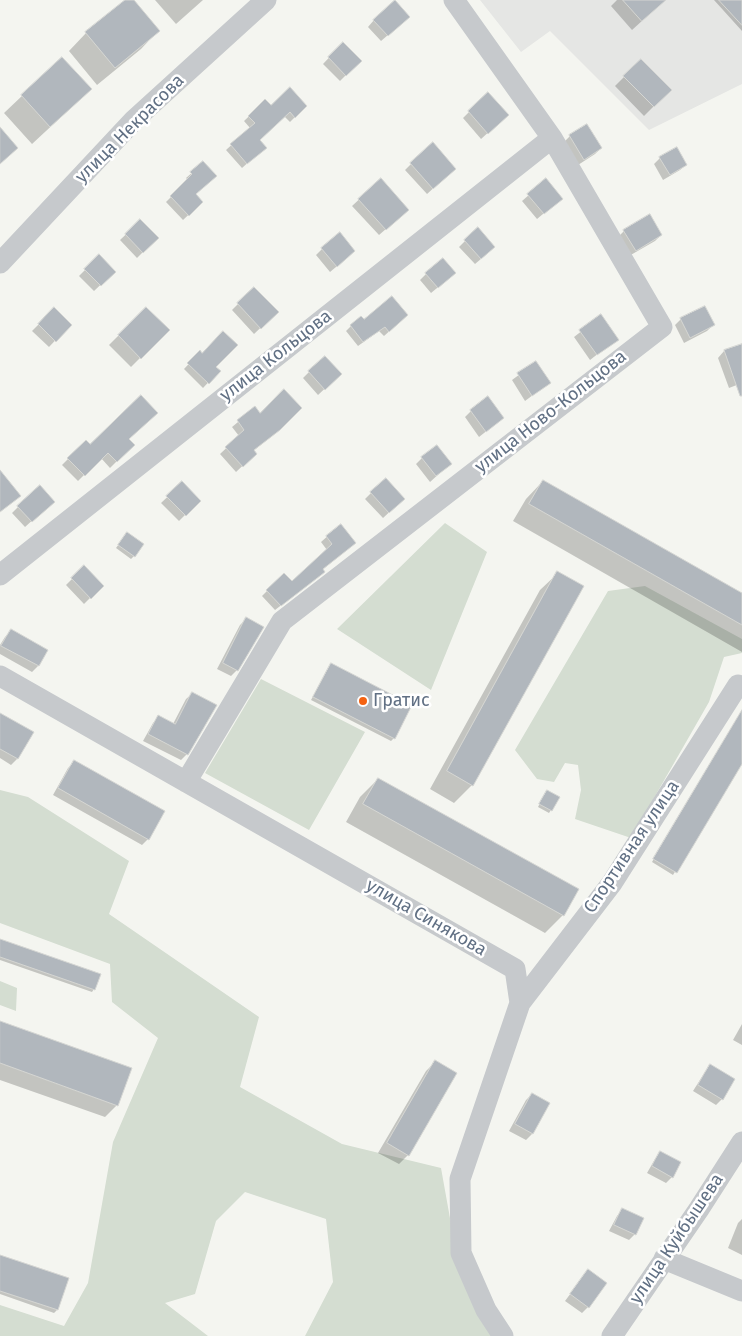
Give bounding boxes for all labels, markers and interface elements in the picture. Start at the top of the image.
street label: улица Некрасова [71,70,189,188]
street label: улица Кольцова [216,306,336,406]
street label: улица Ново-Кольцова [471,346,631,478]
place label: Гратис [373,690,430,712]
marker: Гратис [357,695,369,707]
street label: Спортивная улица [580,776,684,918]
street label: улица Синякова [362,875,490,961]
street label: улица Куйбышева [625,1170,729,1308]

